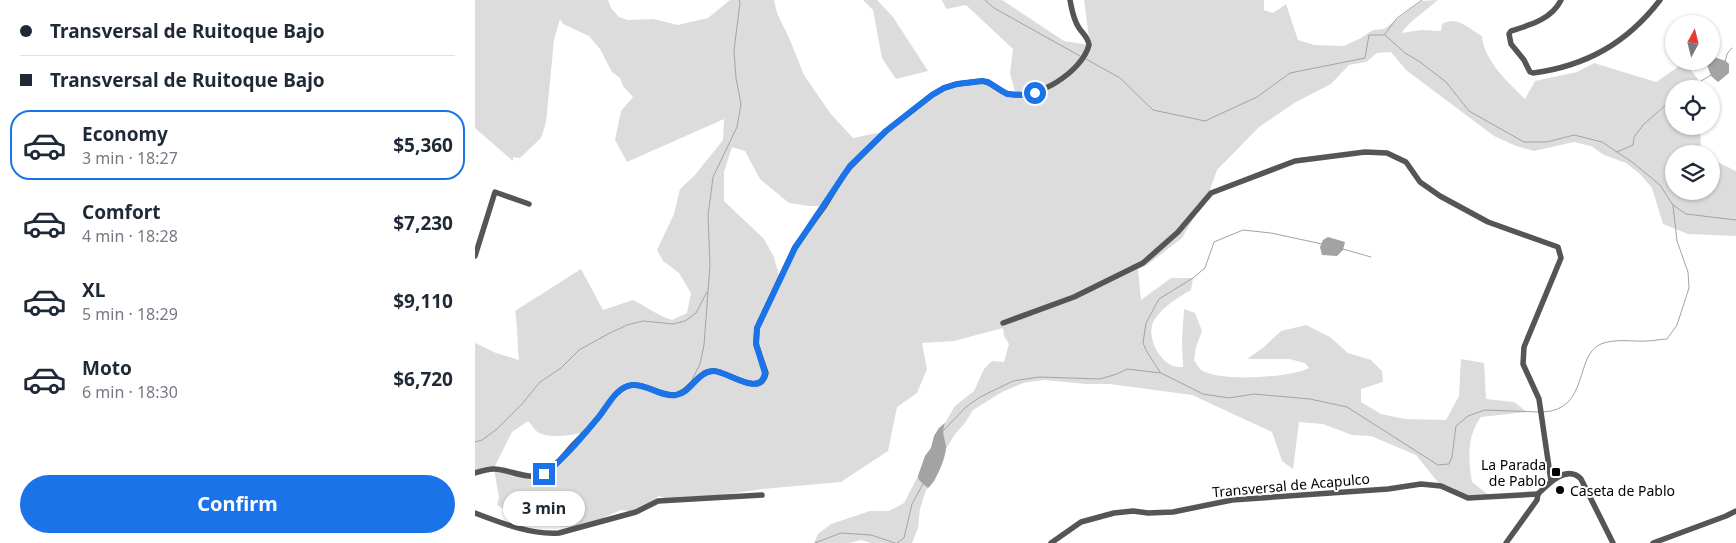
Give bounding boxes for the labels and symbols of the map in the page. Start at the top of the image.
north arrow [1665,15,1720,70]
route start [1024,82,1046,104]
place label: La Parada de Pablo [1481,455,1546,490]
route end [533,463,555,485]
marker: La Parada de Pablo [1550,466,1562,478]
street label: Transversal de Acapulco [1211,469,1371,501]
place label: Caseta de Pablo [1570,481,1675,500]
marker: Caseta de Pablo [1554,484,1566,496]
callout: 3 min [503,492,585,526]

